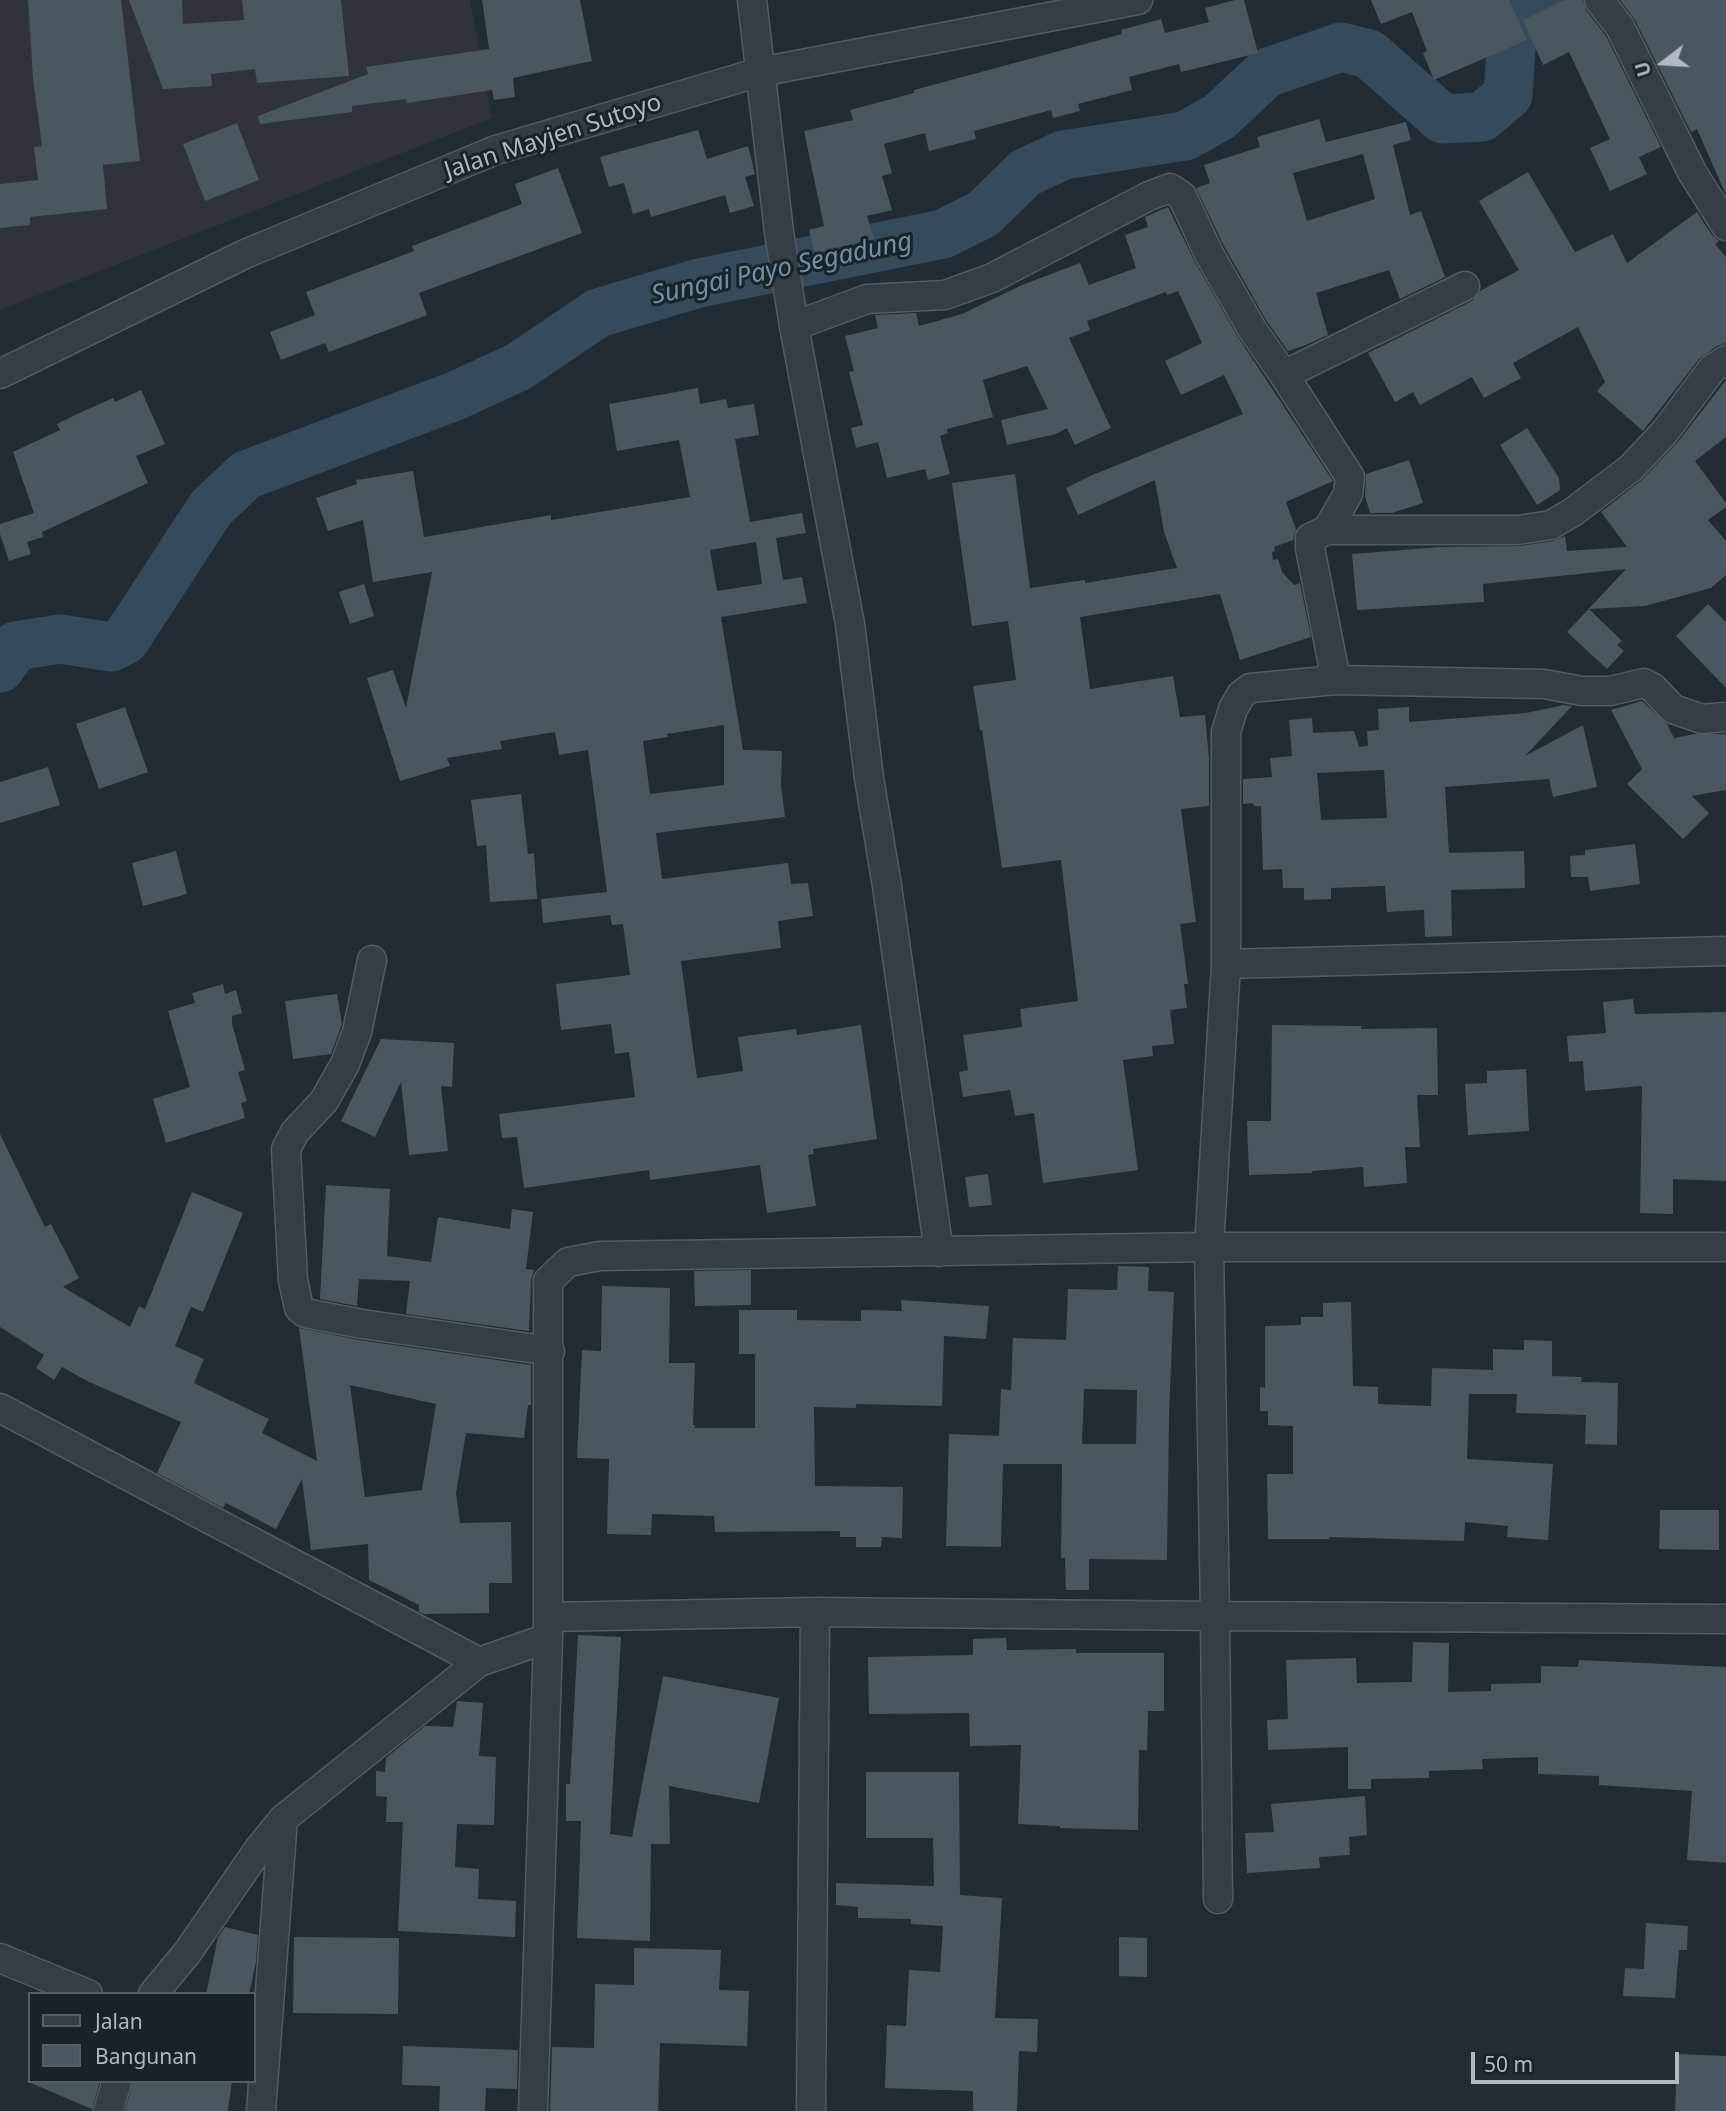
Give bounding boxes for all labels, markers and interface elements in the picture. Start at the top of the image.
north arrow [1628,28,1698,98]
text: U [1628,58,1657,80]
street label: Jalan Mayjen Sutoyo [441,88,665,186]
water label: Sungai Payo Segadung [649,226,915,312]
legend [28,1992,256,2083]
text: Jalan [95,2007,143,2035]
scale bar [1474,2038,1682,2082]
text: Bangunan [95,2042,197,2070]
text: 50 m [1484,2050,1533,2078]

